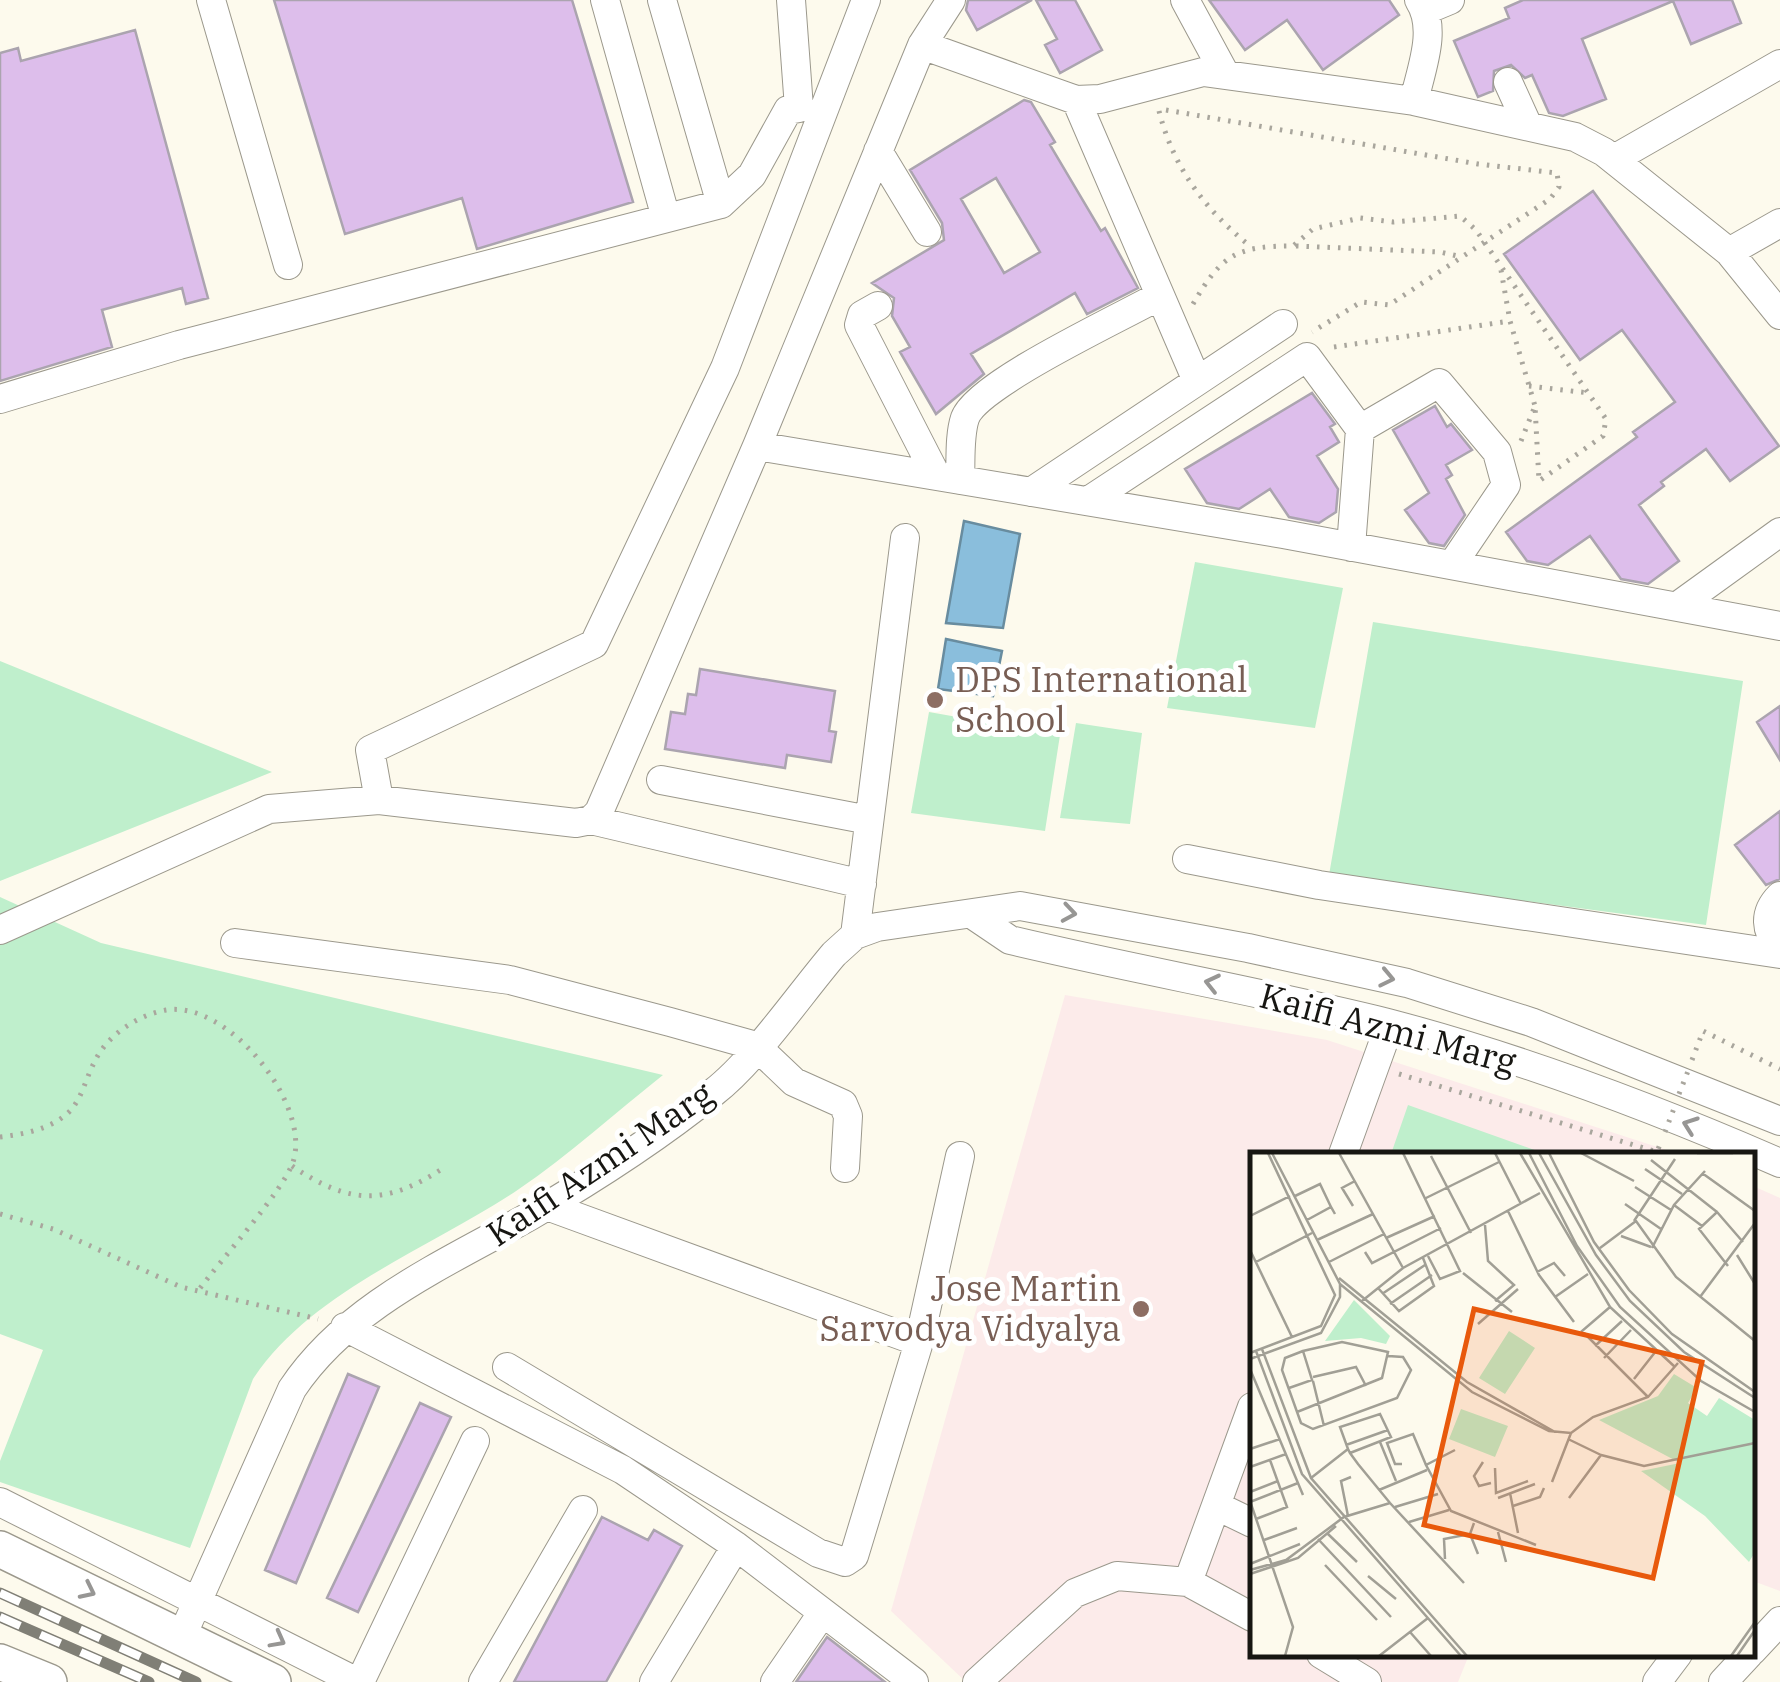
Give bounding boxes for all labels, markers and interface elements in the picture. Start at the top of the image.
place label: DPS International School [955,656,1248,742]
marker: DPS International School [924,689,946,711]
one-way arrow [1061,902,1077,923]
one-way arrow [1378,967,1395,988]
street label: Kaifi Azmi Marg [1255,972,1522,1084]
one-way arrow [1204,974,1221,995]
street label: Kaifi Azmi Marg [477,1070,722,1256]
one-way arrow [1683,1116,1700,1137]
inset map [1250,1152,1755,1657]
place label: Jose Martin Sarvodya Vidyalya [820,1265,1121,1351]
marker: Jose Martin Sarvodya Vidyalya [1130,1298,1152,1320]
one-way arrow [78,1578,96,1598]
one-way arrow [267,1628,285,1647]

